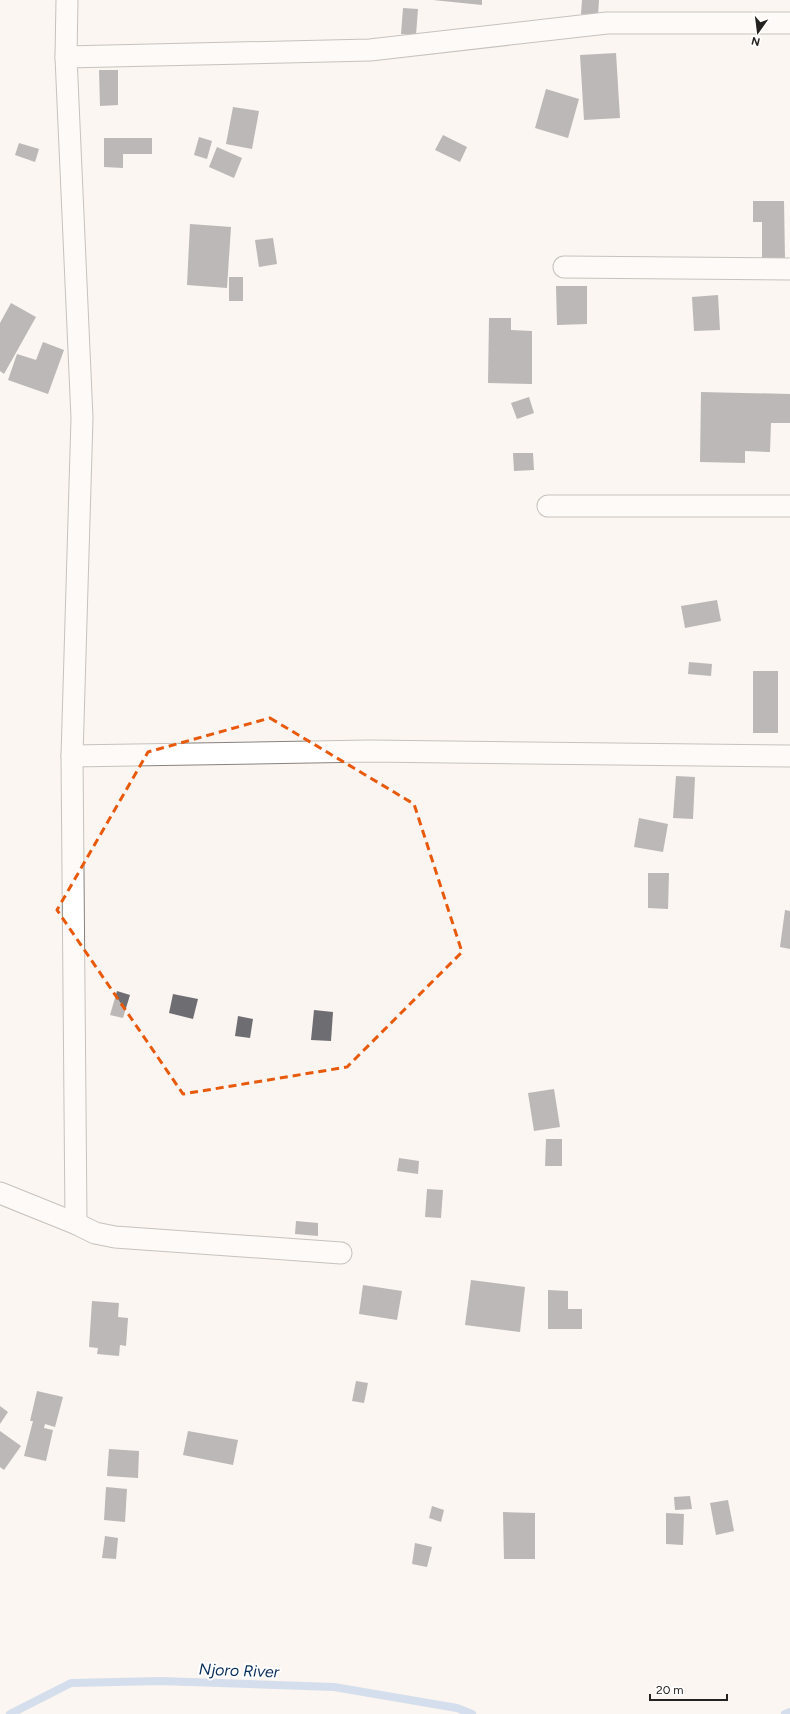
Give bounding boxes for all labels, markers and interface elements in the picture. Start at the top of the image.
north arrow [738,12,778,52]
text: N [750,34,761,49]
water label: Njoro River [198,1660,280,1681]
scale bar [650,1676,727,1702]
text: 20 m [656,1683,684,1697]

